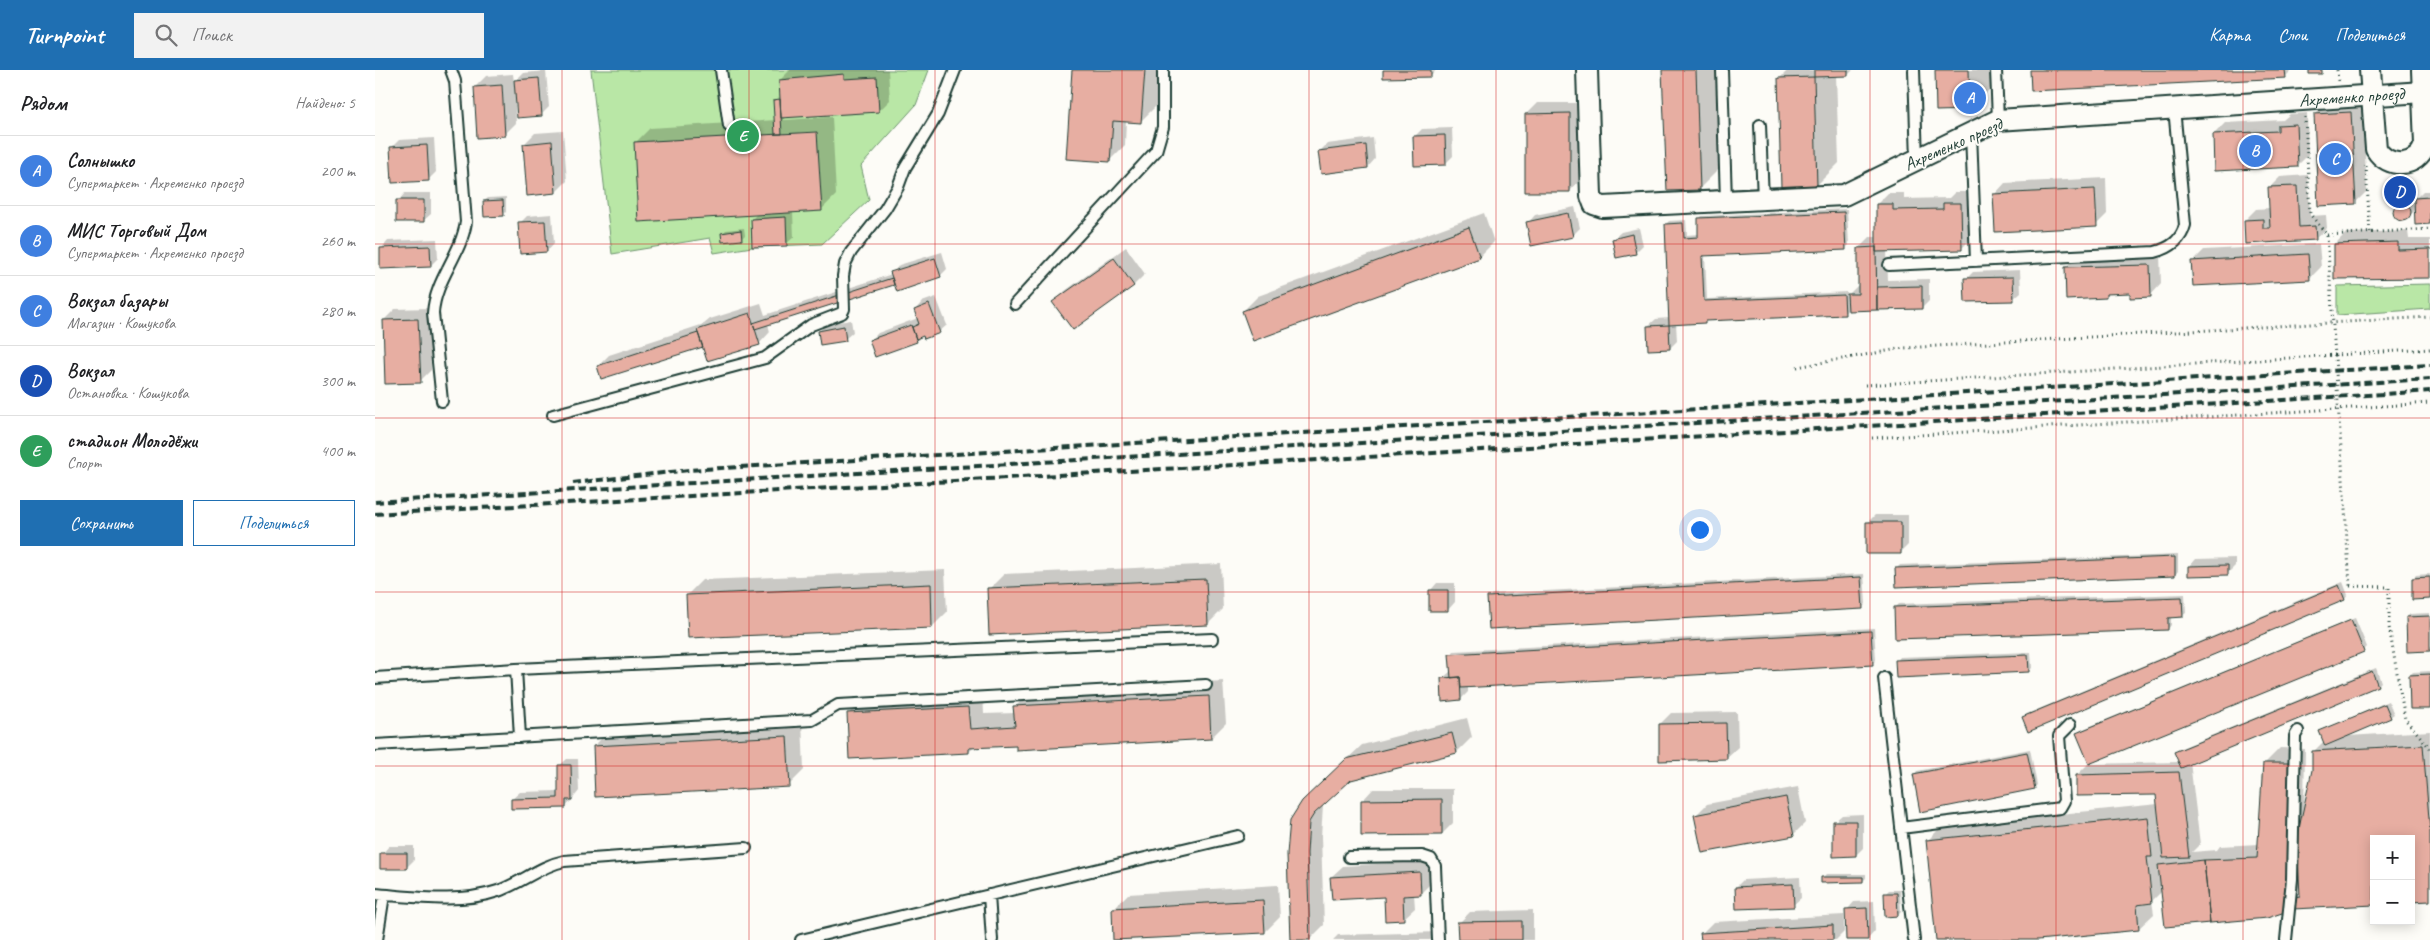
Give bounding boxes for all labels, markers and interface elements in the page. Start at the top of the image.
search box [134,13,484,58]
text: Turnpoint [25,20,104,50]
icon: search [152,21,180,49]
text: Поиск [192,23,232,47]
text: Карта [2209,24,2250,46]
text: Слои [2278,24,2307,46]
text: Поделиться [2335,24,2405,46]
pin: A [1954,79,1986,117]
street label: Ахременко проезд [2298,82,2407,111]
text: Рядом [20,90,67,116]
text: Найдено: 5 [295,93,355,113]
street label: Ахременко проезд [1901,112,2008,176]
pin: E [727,117,759,155]
pin: B [2239,132,2271,170]
pin: C [2319,140,2351,178]
text: Солнышко [67,149,134,173]
text: A [32,161,40,181]
text: 200 m [321,161,355,181]
text: Супермаркет · Ахременко проезд [67,173,243,193]
pin: D [2384,173,2416,211]
text: МИС Торговый Дом [67,219,206,243]
text: B [32,231,40,251]
text: 260 m [321,231,355,251]
text: Супермаркет · Ахременко проезд [67,243,243,263]
text: Вокзал базары [67,289,167,313]
text: C [32,301,40,321]
text: 280 m [321,301,355,321]
text: Магазин · Кошукова [67,313,175,333]
text: Вокзал [67,359,114,383]
text: D [31,371,41,391]
text: 300 m [321,371,355,391]
text: Остановка · Кошукова [67,383,188,403]
text: стадион Молодёжи [67,429,197,453]
text: E [32,441,40,461]
text: 400 m [321,441,355,461]
text: Спорт [67,453,102,473]
button: Сохранить [20,500,183,546]
button: Поделиться [193,500,355,546]
your location [1687,517,1713,543]
map controls [2370,835,2415,925]
button: + [2370,835,2415,880]
button: − [2370,880,2415,925]

